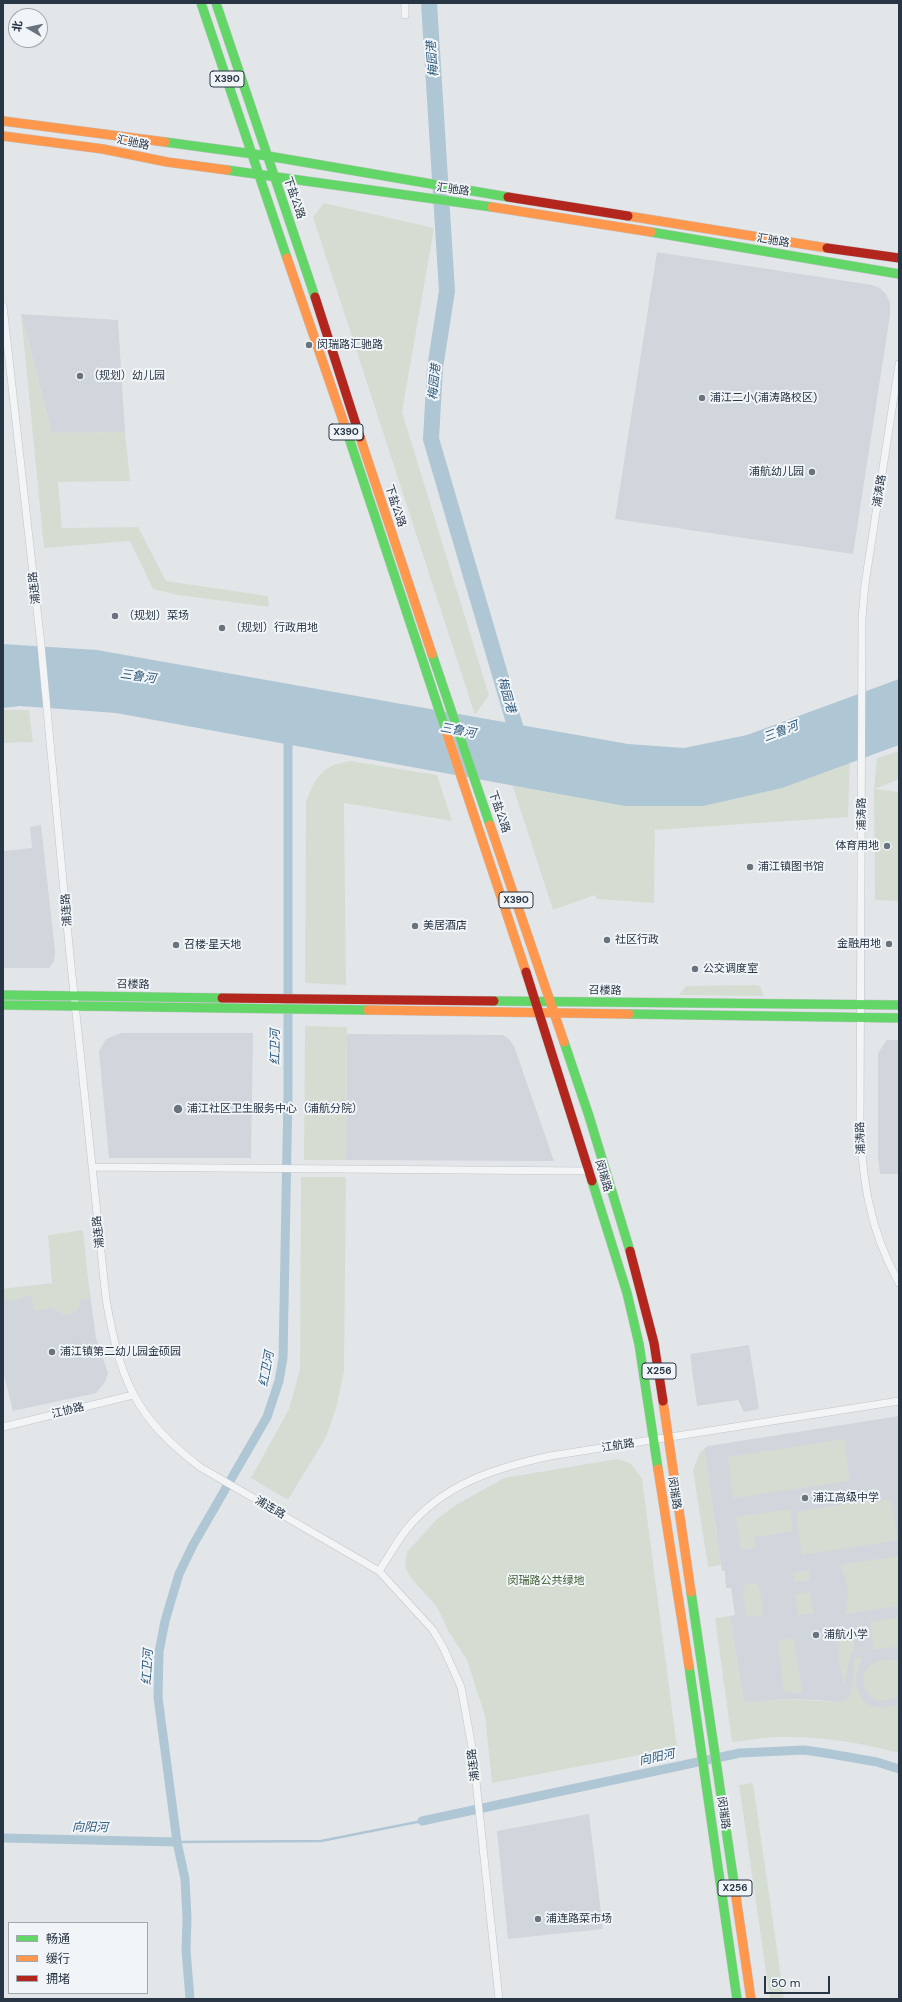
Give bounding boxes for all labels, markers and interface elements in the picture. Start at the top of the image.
north arrow [8,8,48,48]
text: 北 [9,20,25,33]
water label: 梅园港 [425,41,441,77]
road number: X390 [210,71,244,87]
street label: 汇驰路 [115,133,151,153]
street label: 下盐公路 [281,175,307,221]
street label: 汇驰路 [436,181,470,199]
street label: 汇驰路 [756,232,790,250]
place label: 闵瑞路汇驰路 [317,338,383,352]
marker: 闵瑞路汇驰路 [304,340,314,350]
water label: 梅园港 [426,363,444,401]
place label: （规划）幼儿园 [88,369,165,383]
marker: （规划）幼儿园 [75,371,85,381]
place label: 浦江二小(浦涛路校区) [710,391,817,405]
marker: 浦江二小(浦涛路校区) [697,393,707,403]
road number: X390 [329,424,363,440]
place label: 浦航幼儿园 [749,465,804,479]
marker: 浦航幼儿园 [807,467,817,477]
street label: 浦涛路 [871,474,889,508]
street label: 下盐公路 [382,483,408,529]
street label: 浦连路 [27,571,43,605]
place label: （规划）菜场 [123,609,189,623]
marker: （规划）菜场 [110,611,120,621]
place label: （规划）行政用地 [230,621,318,635]
marker: （规划）行政用地 [217,623,227,633]
water label: 三鲁河 [119,667,157,687]
water label: 梅园港 [494,676,518,714]
water label: 三鲁河 [762,719,800,745]
water label: 三鲁河 [439,721,477,741]
street label: 下盐公路 [486,789,512,835]
street label: 浦涛路 [855,798,869,830]
place label: 体育用地 [835,839,879,853]
marker: 体育用地 [882,841,892,851]
place label: 浦江镇图书馆 [758,860,824,874]
marker: 浦江镇图书馆 [745,862,755,872]
road number: X390 [499,892,533,908]
street label: 浦连路 [59,893,75,927]
place label: 美居酒店 [423,919,467,933]
marker: 美居酒店 [410,921,420,931]
place label: 社区行政 [615,933,659,947]
marker: 社区行政 [602,935,612,945]
place label: 金融用地 [837,937,881,951]
place label: 召楼·星天地 [184,938,241,952]
marker: 金融用地 [884,939,894,949]
marker: 召楼·星天地 [171,940,181,950]
place label: 公交调度室 [703,962,758,976]
marker: 公交调度室 [690,964,700,974]
street label: 召楼路 [116,978,150,992]
street label: 召楼路 [588,984,622,998]
water label: 红卫河 [269,1029,283,1065]
place label: 浦江社区卫生服务中心（浦航分院） [187,1102,363,1116]
marker: 浦江社区卫生服务中心（浦航分院） [172,1103,184,1115]
street label: 浦涛路 [854,1121,868,1155]
street label: 闵瑞路 [592,1158,614,1194]
street label: 浦连路 [91,1215,107,1249]
place label: 浦江镇第二幼儿园金硕园 [60,1345,181,1359]
marker: 浦江镇第二幼儿园金硕园 [47,1347,57,1357]
water label: 红卫河 [257,1350,277,1388]
road number: X256 [642,1363,676,1379]
street label: 江协路 [50,1401,86,1421]
street label: 江航路 [601,1437,635,1455]
street label: 闵瑞路 [665,1476,683,1510]
place label: 浦江高级中学 [813,1491,879,1505]
marker: 浦江高级中学 [800,1493,810,1503]
street label: 浦连路 [252,1494,288,1522]
park label: 闵瑞路公共绿地 [508,1574,584,1588]
place label: 浦航小学 [824,1628,868,1642]
marker: 浦航小学 [811,1630,821,1640]
water label: 红卫河 [140,1649,156,1685]
water label: 向阳河 [638,1747,676,1769]
street label: 浦连路 [465,1748,483,1782]
street label: 闵瑞路 [714,1796,732,1830]
water label: 向阳河 [72,1820,108,1836]
road number: X256 [718,1880,752,1896]
place label: 浦连路菜市场 [546,1912,612,1926]
marker: 浦连路菜市场 [533,1914,543,1924]
legend [8,1922,148,1994]
text: 畅通 [46,1931,70,1947]
text: 缓行 [46,1951,70,1967]
scale bar [766,1968,832,1994]
text: 拥堵 [46,1971,70,1987]
text: 50 m [771,1975,800,1991]

